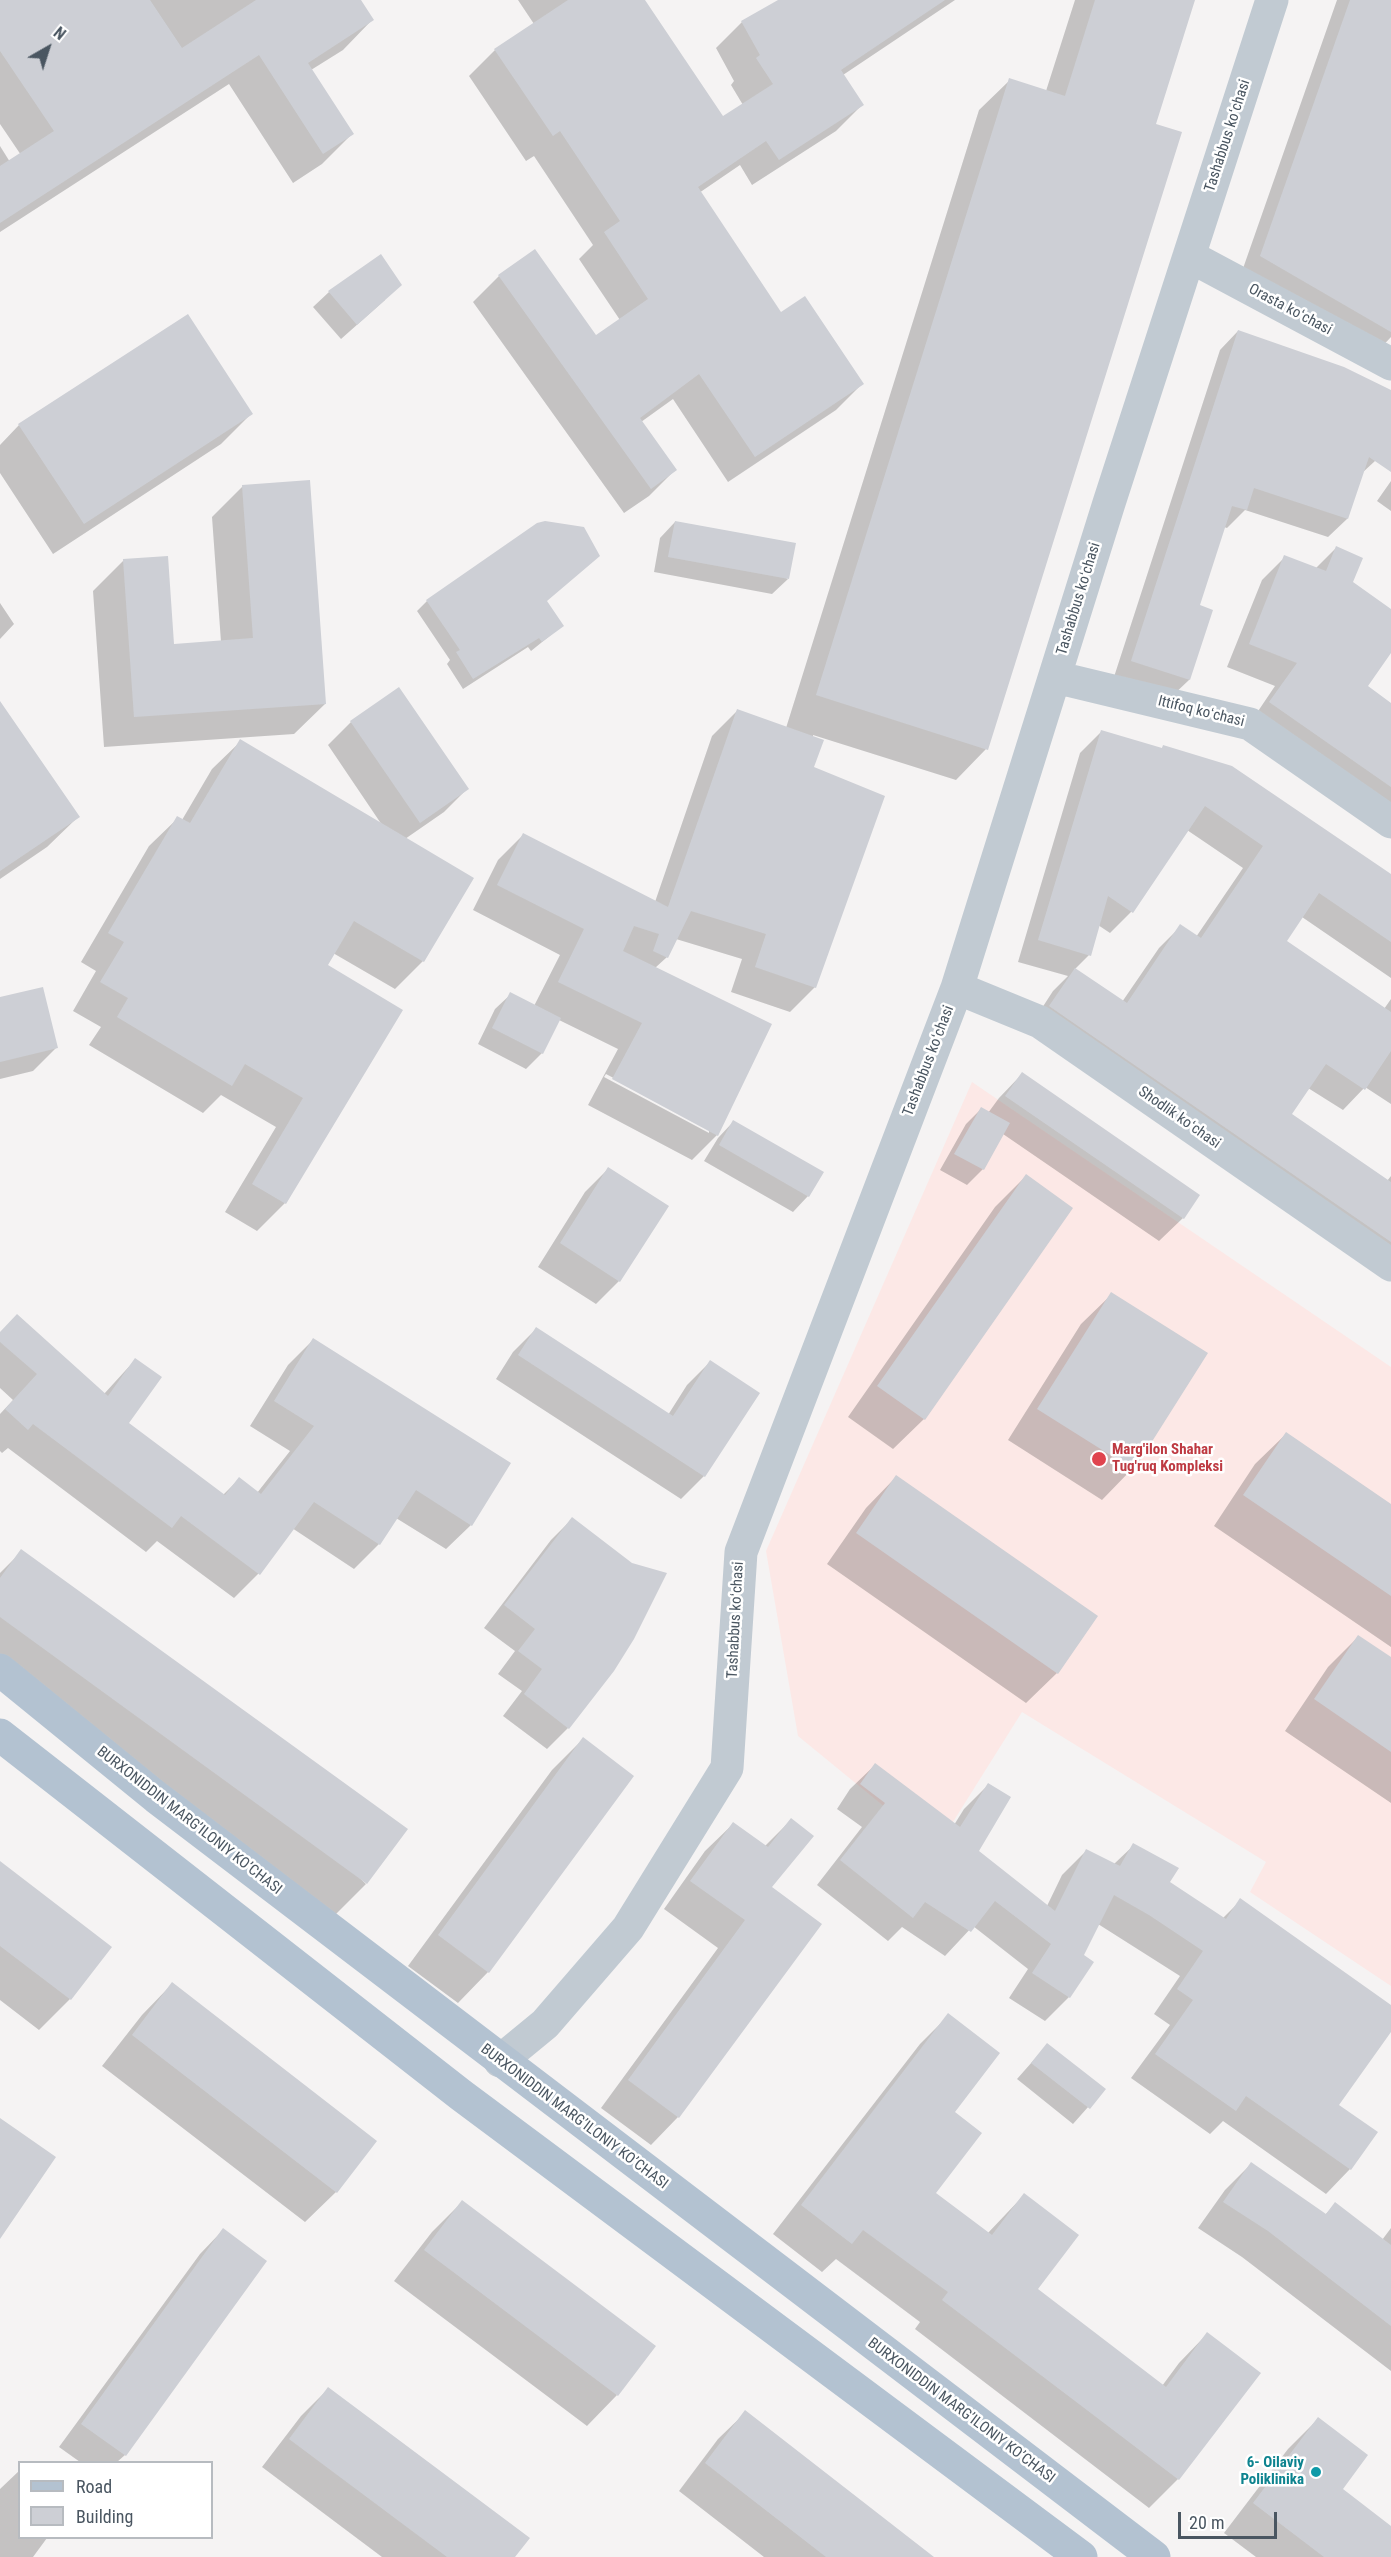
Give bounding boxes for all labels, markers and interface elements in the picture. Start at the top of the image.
north arrow [18,18,78,78]
text: N [50,23,69,44]
street label: Tashabbus koʻchasi [1201,78,1255,194]
street label: Orasta koʻchasi [1245,281,1335,339]
street label: Tashabbus koʻchasi [1053,540,1105,658]
street label: Ittifoq koʻchasi [1156,693,1246,731]
street label: Tashabbus koʻchasi [900,1003,958,1119]
street label: Shodlik koʻchasi [1134,1083,1224,1153]
place label: Marg'ilon Shahar Tug'ruq Kompleksi [1112,1441,1223,1476]
marker: Marg'ilon Shahar Tug'ruq Kompleksi [1090,1450,1108,1468]
street label: Tashabbus koʻchasi [724,1561,748,1679]
street label: BURXONIDDIN MARG’ILONIY KO’CHASI [93,1743,285,1899]
street label: BURXONIDDIN MARG’ILONIY KO’CHASI [477,2041,671,2193]
street label: BURXONIDDIN MARG’ILONIY KO’CHASI [864,2335,1058,2487]
place label: 6- Oilaviy Poliklinika [1240,2454,1304,2489]
legend [18,2461,213,2539]
marker: 6- Oilaviy Poliklinika [1309,2465,1323,2479]
text: Road [76,2476,112,2497]
scale bar [1181,2500,1280,2538]
text: Building [76,2506,133,2527]
text: 20 m [1189,2512,1224,2533]

